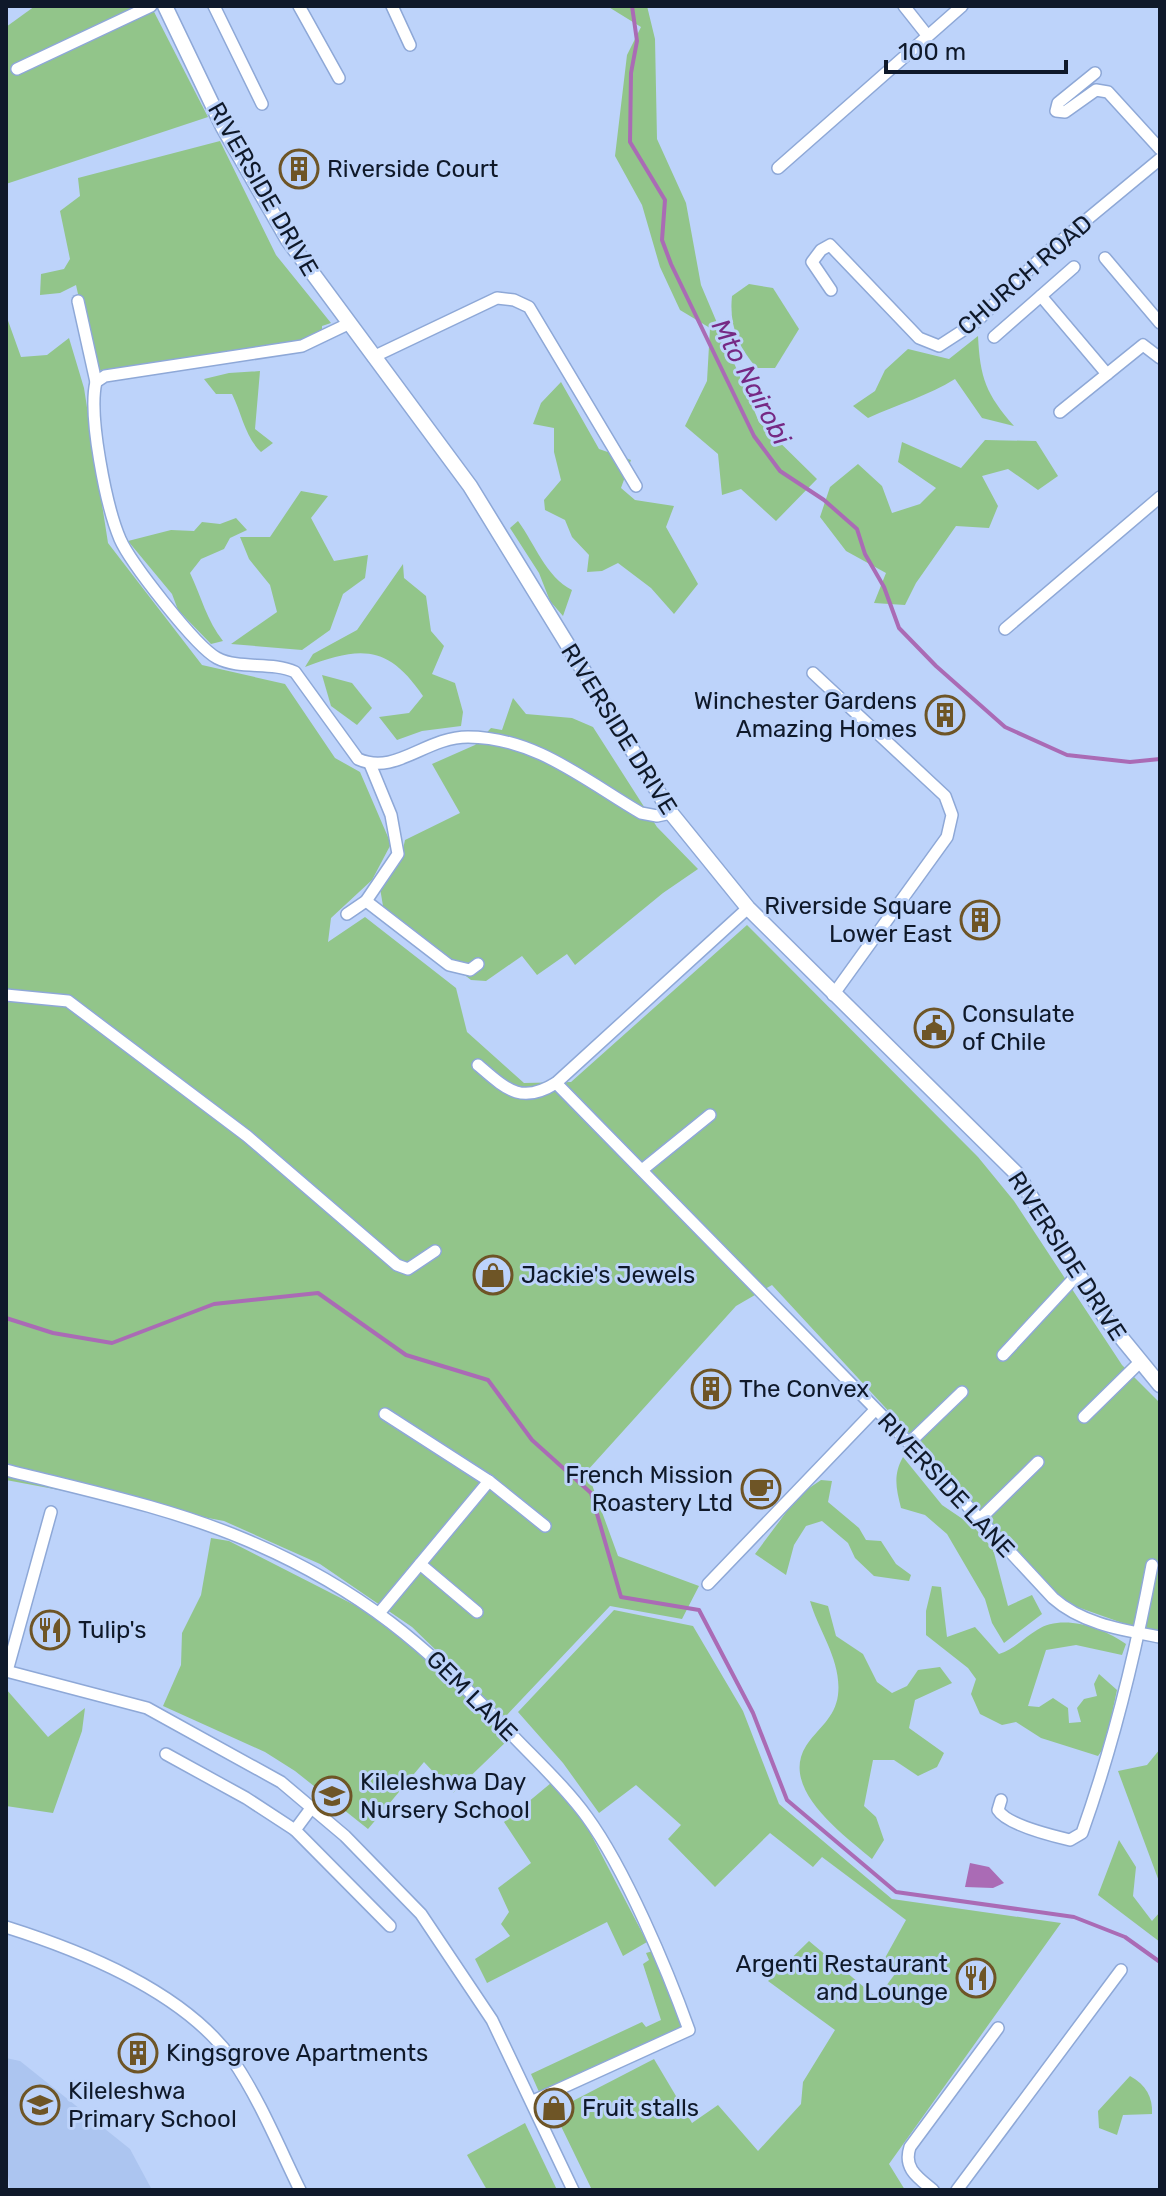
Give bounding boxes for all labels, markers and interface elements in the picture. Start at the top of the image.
scale bar [886,24,1066,74]
text: 100 m [898,38,966,66]
street label: RIVERSIDE DRIVE [202,97,324,281]
building icon: Riverside Court [278,148,320,190]
place label: Riverside Court [327,155,498,183]
street label: CHURCH ROAD [952,209,1098,341]
water label: Mto Nairobi [705,314,797,451]
street label: RIVERSIDE DRIVE [555,639,683,819]
place label: Winchester Gardens Amazing Homes [694,687,917,743]
building icon: Winchester Gardens Amazing Homes [924,694,966,736]
place label: Riverside Square Lower East [764,892,952,948]
building icon: Riverside Square Lower East [959,899,1001,941]
place label: Consulate of Chile [962,1000,1075,1056]
public building icon: Consulate of Chile [913,1007,955,1049]
street label: RIVERSIDE DRIVE [1002,1166,1132,1346]
shop icon: Jackie's Jewels [472,1254,514,1296]
place label: Jackie's Jewels [521,1261,695,1289]
building icon: The Convex [690,1368,732,1410]
place label: The Convex [739,1375,869,1403]
street label: RIVERSIDE LANE [872,1407,1020,1563]
place label: French Mission Roastery Ltd [565,1461,733,1517]
cafe icon: French Mission Roastery Ltd [740,1468,782,1510]
restaurant icon: Tulip's [29,1609,71,1651]
place label: Tulip's [78,1616,147,1644]
street label: GEM LANE [421,1645,523,1747]
place label: Kileleshwa Day Nursery School [360,1768,530,1824]
school or university icon: Kileleshwa Day Nursery School [311,1775,353,1817]
place label: Argenti Restaurant and Lounge [736,1950,948,2006]
restaurant icon: Argenti Restaurant and Lounge [955,1957,997,1999]
building icon: Kingsgrove Apartments [117,2032,159,2074]
place label: Kingsgrove Apartments [166,2039,428,2067]
place label: Kileleshwa Primary School [68,2077,237,2133]
school or university icon: Kileleshwa Primary School [19,2084,61,2126]
shop icon: Fruit stalls [533,2087,575,2129]
place label: Fruit stalls [582,2094,699,2122]

